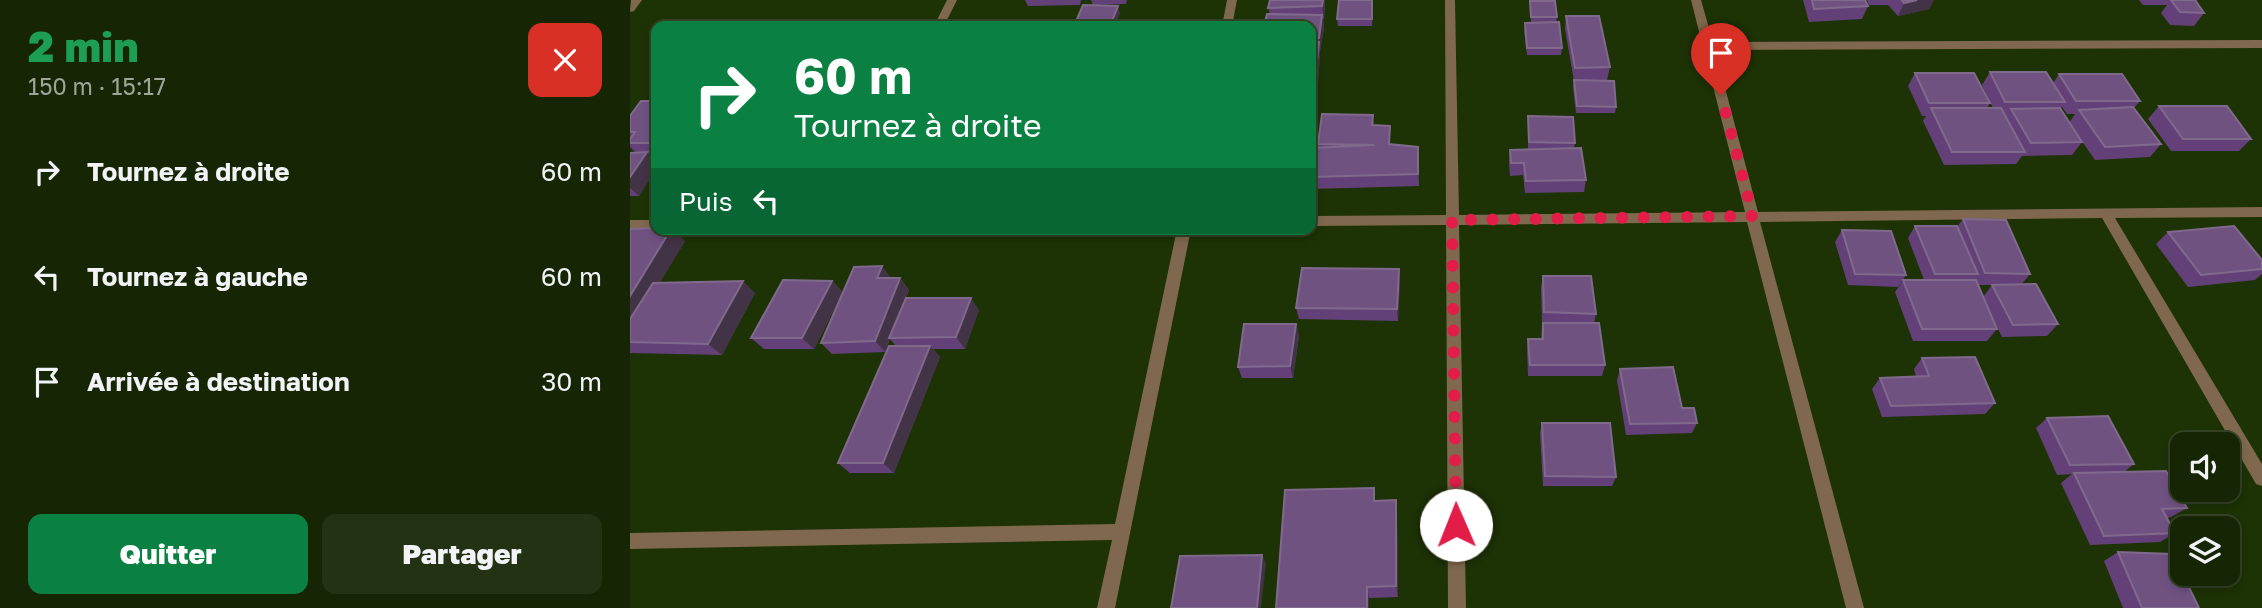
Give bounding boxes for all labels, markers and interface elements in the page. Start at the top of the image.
text: 2 min [28,21,139,71]
button: close [528,23,602,97]
pin [1691,23,1751,95]
icon: arrive [1702,34,1740,72]
text: 60 m [794,46,912,105]
icon: right [679,49,770,140]
text: 150 m · 15:17 [28,72,166,100]
text: Tournez à droite [794,106,1042,144]
icon: right [28,153,66,191]
text: Tournez à droite [87,156,290,187]
text: 60 m [541,156,602,187]
icon: left [747,182,785,220]
text: Puis [679,186,733,217]
icon: left [28,258,66,296]
text: Tournez à gauche [87,261,308,292]
text: 60 m [541,261,602,292]
icon: arrive [28,363,66,401]
text: Arrivée à destination [87,366,350,397]
text: 30 m [541,366,602,397]
map controls [2170,432,2240,586]
button: sound [2170,432,2240,502]
position arrow [1419,488,1493,562]
button: Quitter [28,514,308,594]
button: Partager [322,514,602,594]
button: layers [2170,516,2240,586]

